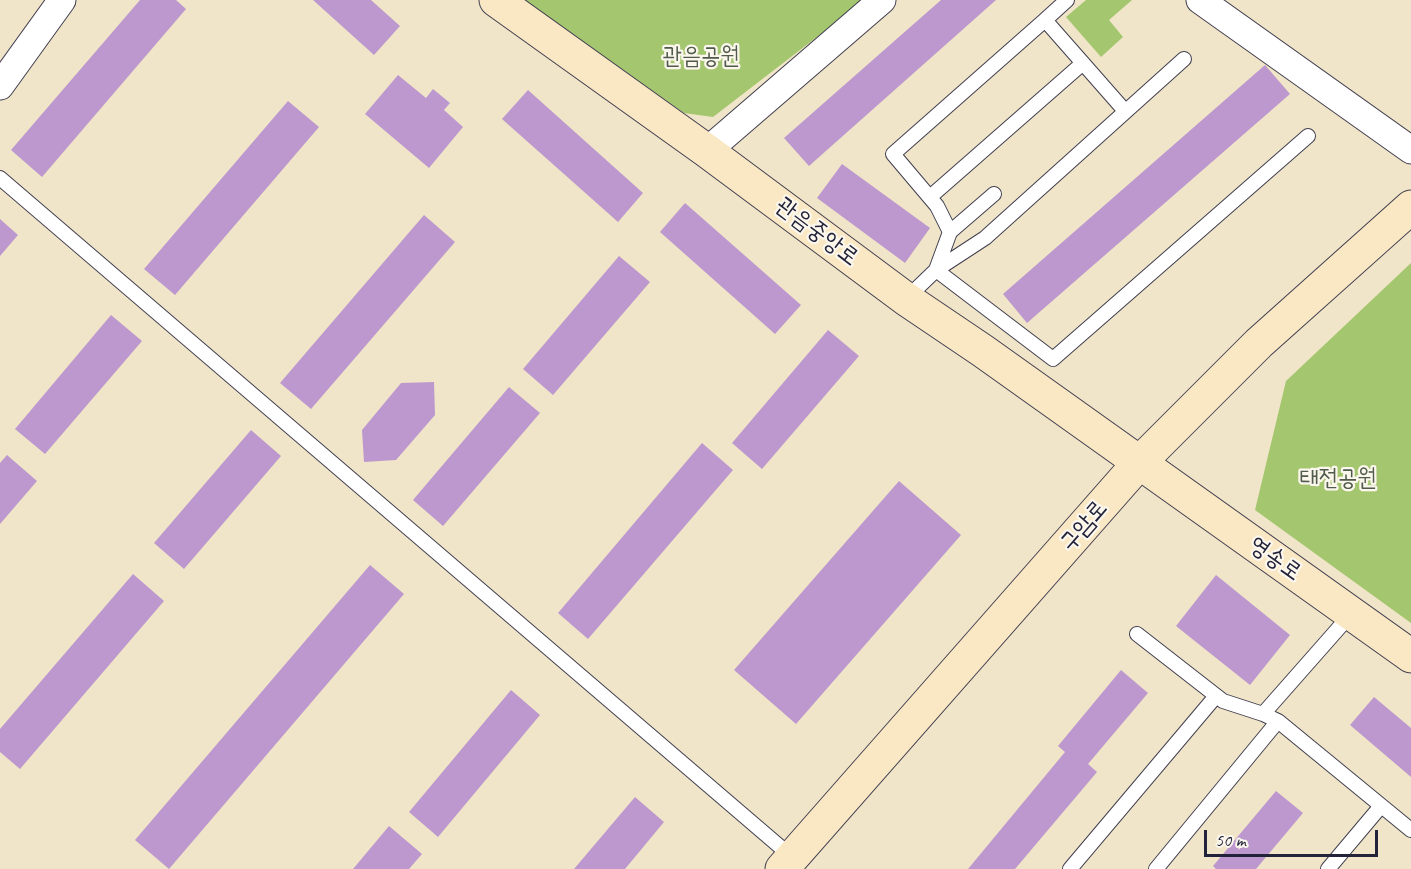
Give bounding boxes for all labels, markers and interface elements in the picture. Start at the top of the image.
park label: 관음공원 [662,43,740,71]
street label: 관음중앙로 [770,191,864,273]
park label: 태전공원 [1299,465,1377,493]
street label: 구암로 [1054,495,1114,557]
street label: 영송로 [1243,531,1307,587]
scale bar [1207,818,1381,856]
text: 50 m [1215,829,1246,851]

